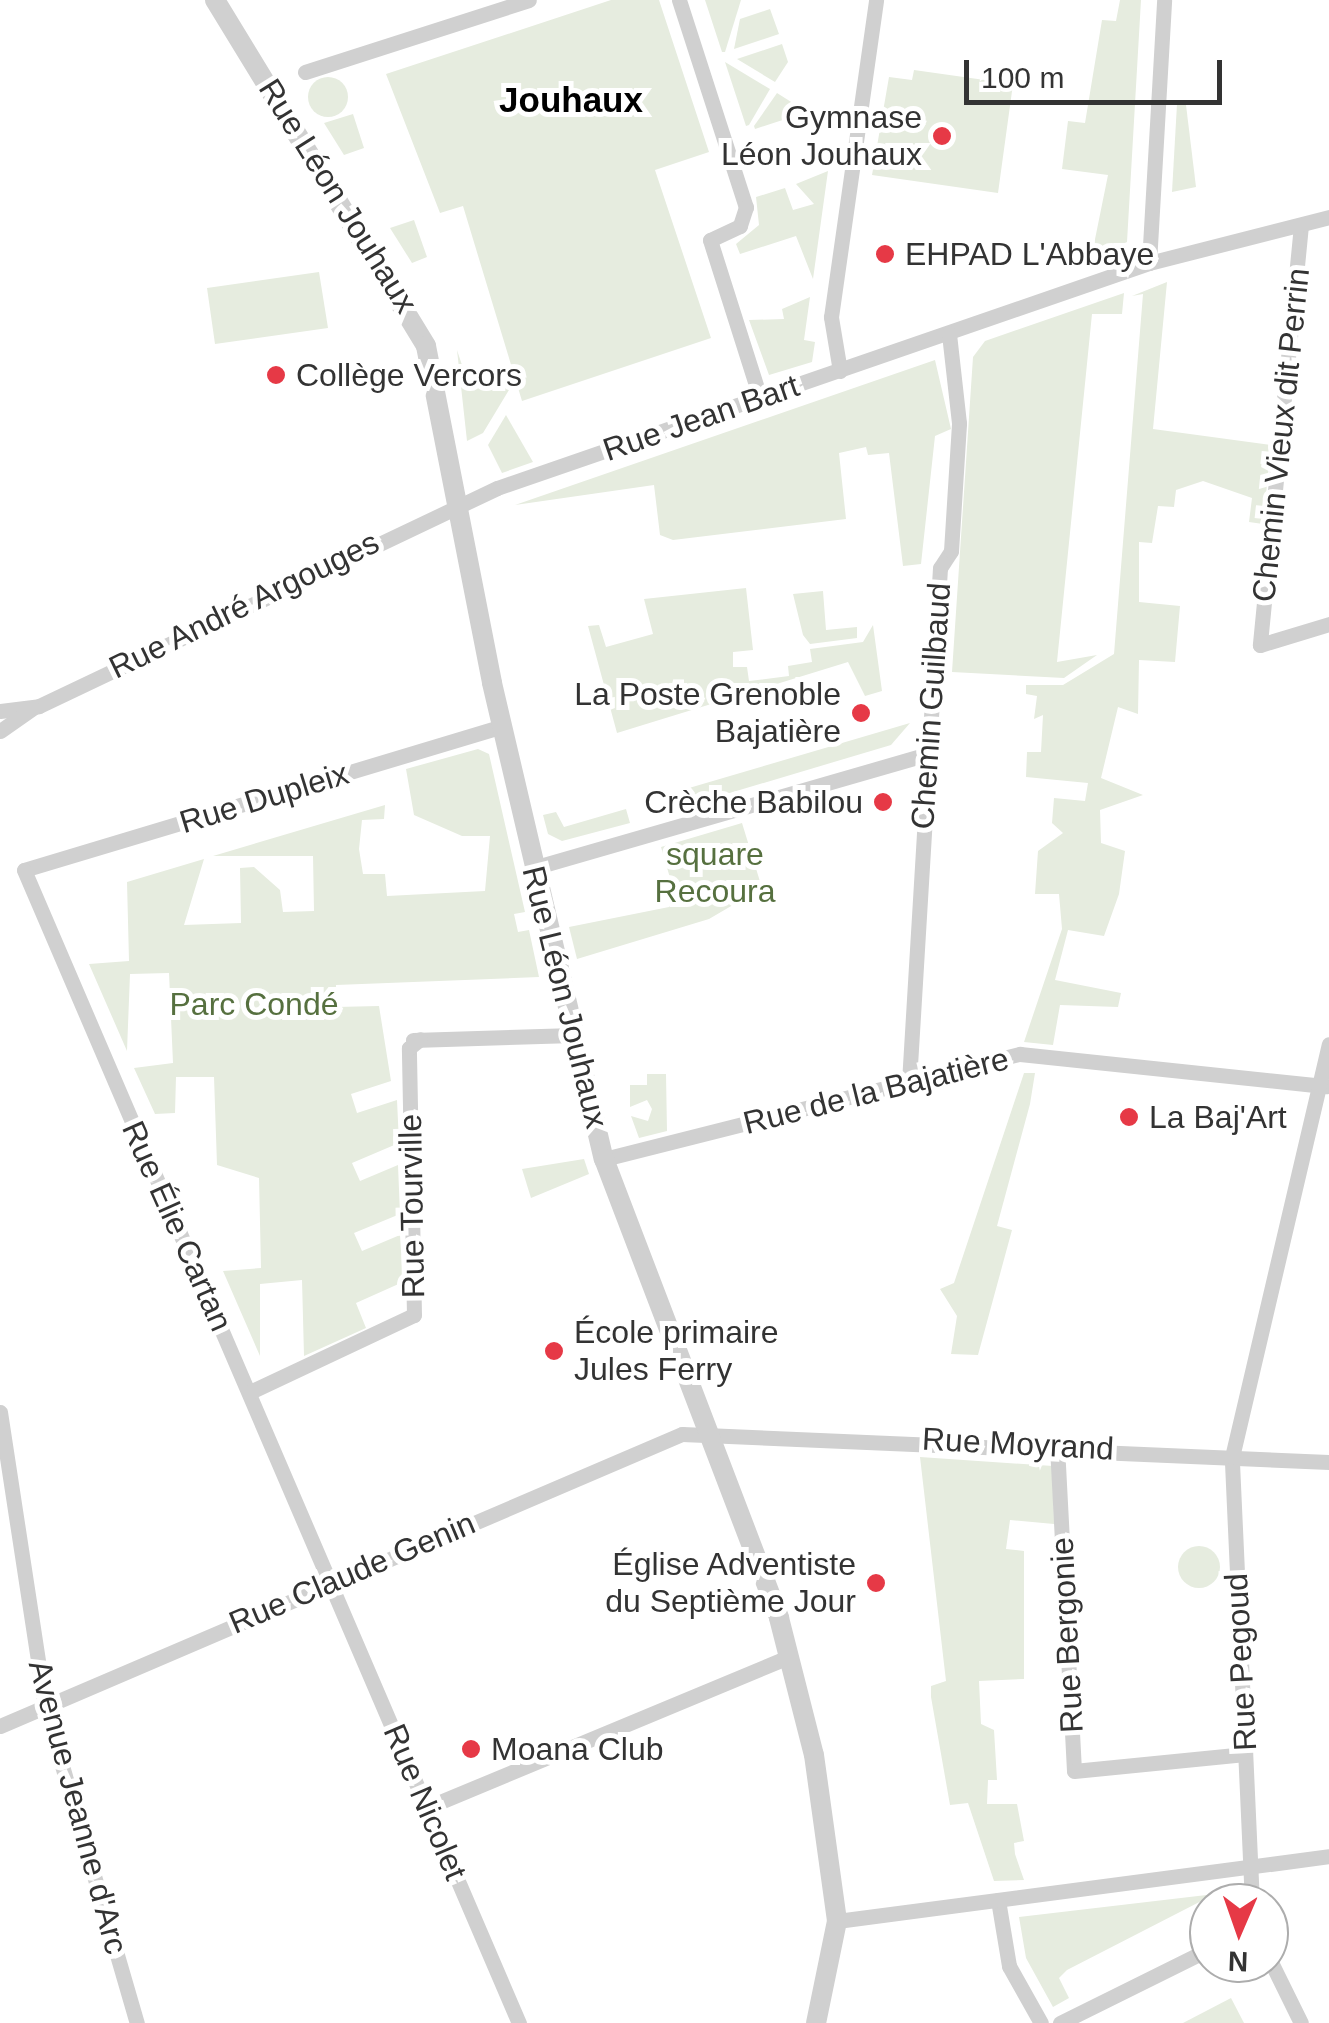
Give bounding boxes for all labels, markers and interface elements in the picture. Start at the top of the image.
scale bar [969,40,1226,102]
text: 100 m [981,61,1064,94]
street label: Rue Léon Jouhaux [251,72,425,320]
district label: Jouhaux [499,79,643,121]
place label: Gymnase Léon Jouhaux [721,99,922,174]
marker: Gymnase Léon Jouhaux [931,125,953,147]
place label: EHPAD L'Abbaye [905,235,1154,273]
marker: EHPAD L'Abbaye [874,243,896,265]
street label: Chemin Vieux dit Perrin [1244,266,1318,604]
place label: Collège Vercors [296,356,522,394]
marker: Collège Vercors [265,364,287,386]
street label: Rue Jean Bart [598,367,804,469]
street label: Rue André Argouges [101,522,387,688]
street label: Chemin Guilbaud [903,581,959,831]
place label: La Poste Grenoble Bajatière [574,676,841,751]
marker: La Poste Grenoble Bajatière [850,702,872,724]
street label: Rue Dupleix [175,754,353,842]
place label: Crèche Babilou [644,783,863,821]
marker: Crèche Babilou [872,791,894,813]
park label: square Recoura [655,836,775,911]
street label: Rue Léon Jouhaux [514,862,616,1132]
park label: Parc Condé [170,985,338,1023]
street label: Rue de la Bajatière [739,1039,1013,1143]
place label: La Baj'Art [1149,1098,1287,1136]
marker: La Baj'Art [1118,1106,1140,1128]
street label: Rue Tourville [391,1113,433,1299]
street label: Rue Élie Cartan [114,1115,240,1337]
place label: École primaire Jules Ferry [574,1314,779,1389]
marker: École primaire Jules Ferry [543,1340,565,1362]
street label: Rue Moyrand [921,1420,1115,1468]
street label: Rue Claude Genin [223,1504,481,1642]
street label: Rue Bergonie [1043,1536,1091,1734]
place label: Église Adventiste du Septième Jour [605,1546,856,1621]
marker: Église Adventiste du Septième Jour [865,1572,887,1594]
street label: Rue Pegoud [1217,1572,1265,1752]
street label: Avenue Jeanne d'Arc [20,1656,136,1958]
street label: Rue Nicolet [375,1718,475,1886]
place label: Moana Club [491,1730,664,1768]
marker: Moana Club [460,1738,482,1760]
north arrow [1189,1883,1289,1983]
text: N [1227,1946,1249,1977]

